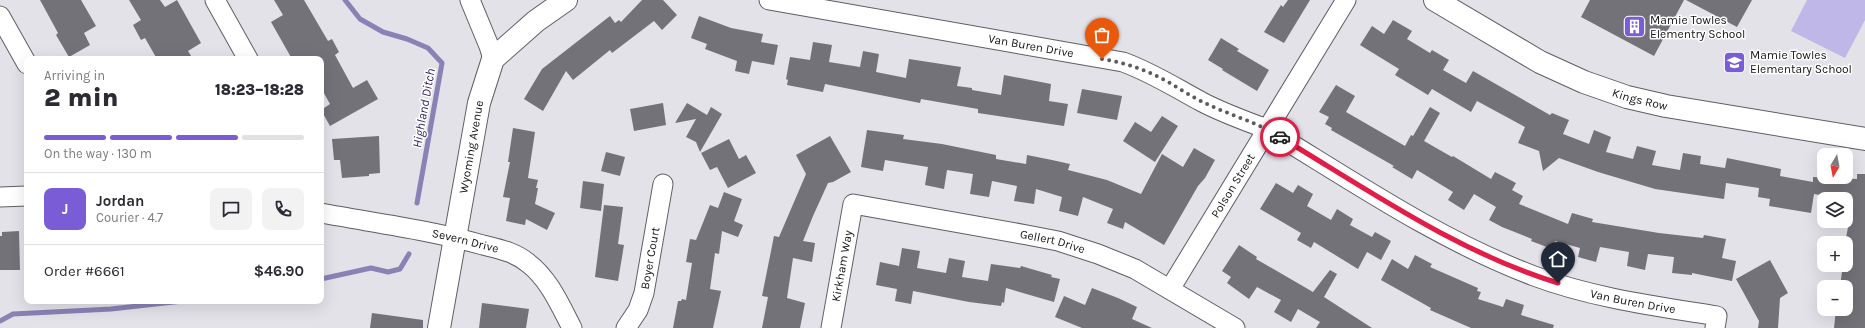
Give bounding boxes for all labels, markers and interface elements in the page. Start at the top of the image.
place label: Mamie Towles Elementry School [1650,13,1745,41]
building icon: Mamie Towles Elementry School [1621,14,1647,40]
pin [1085,18,1119,59]
icon: bag [1091,24,1113,46]
street label: Van Buren Drive [987,32,1075,60]
place label: Mamie Towles Elementary School [1750,48,1852,76]
school or university icon: Mamie Towles Elementary School [1721,49,1747,75]
water label: Highland Ditch [409,67,438,149]
text: Arriving in [44,68,105,83]
text: 18:23–18:28 [215,81,304,99]
text: 2 min [44,82,119,113]
street label: Kings Row [1610,85,1669,113]
street label: Wyoming Avenue [456,99,486,194]
courier [1260,117,1300,157]
icon: car [1269,126,1291,148]
text: On the way · 130 m [44,146,152,161]
north arrow [1817,148,1853,184]
map controls [1817,148,1853,316]
street label: Polson Street [1208,151,1258,220]
button: chat [210,188,252,230]
button: phone [262,188,304,230]
text: Jordan [96,192,144,210]
button: layers [1817,192,1853,228]
text: J [62,200,68,218]
text: Courier · 4.7 [96,210,163,225]
street label: Boyer Court [638,225,662,290]
street label: Severn Drive [431,226,500,256]
street label: Gellert Drive [1019,227,1087,256]
street label: Kirkham Way [829,229,855,303]
button: + [1817,236,1853,272]
pin [1541,242,1575,283]
icon: home [1547,248,1569,270]
text: Order #6661 [44,262,125,280]
text: $46.90 [254,262,304,280]
button: − [1817,280,1853,316]
street label: Van Buren Drive [1589,286,1676,316]

